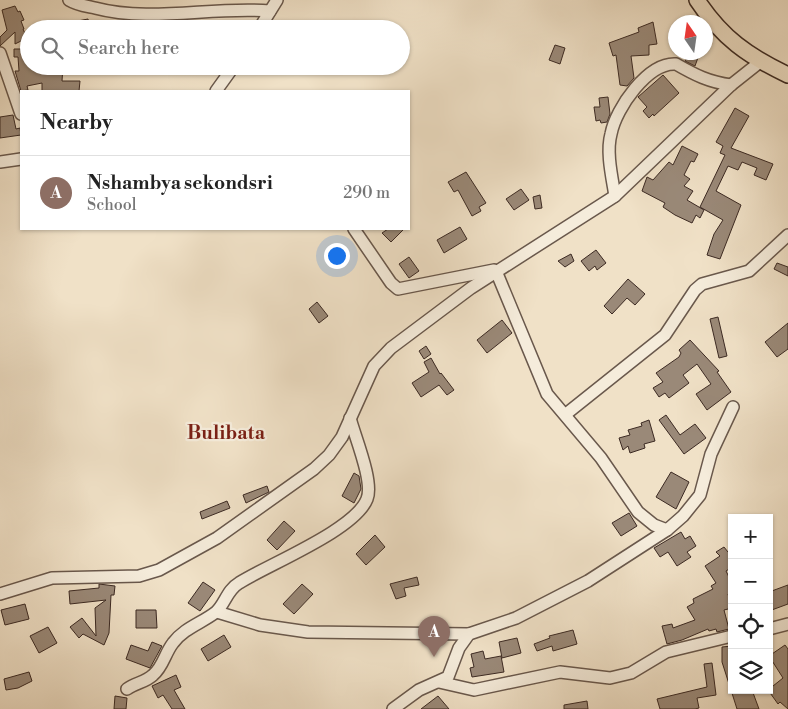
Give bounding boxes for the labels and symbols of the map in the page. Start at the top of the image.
north arrow [668,15,713,60]
your location [324,243,350,269]
district label: Bulibata [187,421,266,445]
pin: A [418,616,450,657]

